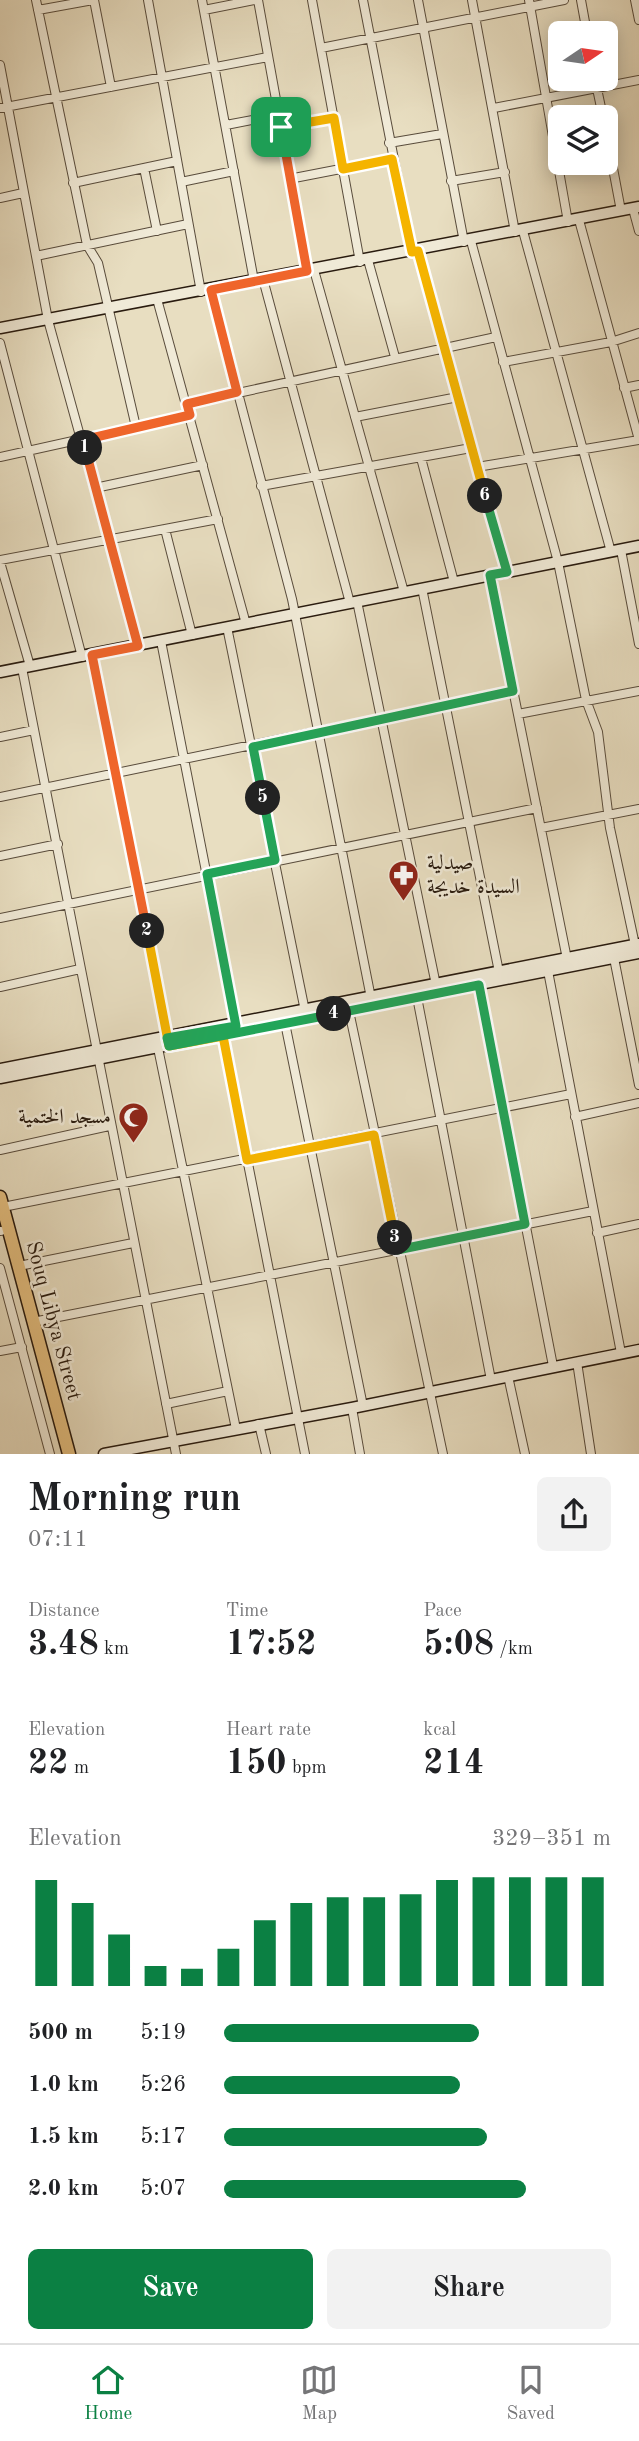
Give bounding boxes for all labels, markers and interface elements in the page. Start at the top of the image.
north arrow [548,21,618,91]
map controls [548,21,618,175]
pin [251,97,311,157]
button: layers [548,105,618,175]
icon: arrive [262,108,300,146]
pin: 1 [68,430,102,466]
text: 1 [79,438,90,457]
pin: 6 [468,478,503,514]
text: 6 [479,486,490,505]
pin: 5 [246,780,280,816]
text: 5 [257,788,268,807]
place label: صيدلية السيدة خديجة [427,853,520,898]
pharmacy icon: صيدلية السيدة خديجة [387,858,421,902]
pin: 2 [130,914,164,948]
text: 2 [141,921,152,940]
pin: 4 [316,996,352,1032]
text: 4 [328,1004,339,1023]
mosque icon: مسجد الختمية [117,1100,151,1144]
place label: مسجد الختمية [18,1107,111,1128]
pin: 3 [378,1220,412,1256]
text: 3 [389,1228,400,1247]
street label: Souq Libya Street [22,1239,84,1403]
button: share [537,1477,611,1551]
text: Morning run [28,1481,241,1519]
text: 07:11 [28,1528,88,1551]
text: Distance [28,1602,100,1621]
text: Time [226,1602,268,1621]
text: Pace [423,1602,462,1621]
text: 3.48 [28,1627,99,1662]
text: 17:52 [226,1627,317,1662]
text: 5:08 [423,1627,494,1662]
text: km [99,1640,129,1659]
text: /km [494,1640,533,1659]
text: Elevation [28,1721,105,1740]
text: Heart rate [226,1721,311,1740]
text: kcal [423,1721,456,1740]
text: 22 [28,1746,69,1781]
text: 150 [226,1746,287,1781]
text: 214 [423,1746,484,1781]
text: m [69,1759,89,1778]
text: bpm [287,1759,327,1778]
text: Elevation [28,1827,122,1850]
text: 329–351 m [492,1827,611,1850]
text: 500 m [28,2021,93,2044]
text: 5:19 [140,2021,186,2044]
text: 1.0 km [28,2073,99,2096]
text: 5:26 [140,2073,186,2096]
text: 1.5 km [28,2125,99,2148]
text: 5:17 [140,2125,186,2148]
text: 2.0 km [28,2177,99,2200]
text: 5:07 [140,2177,186,2200]
button: Save [28,2249,313,2329]
button: Share [327,2249,611,2329]
tab: Home [84,2361,132,2426]
tab: Map [300,2361,338,2426]
tab: Saved [507,2361,555,2426]

